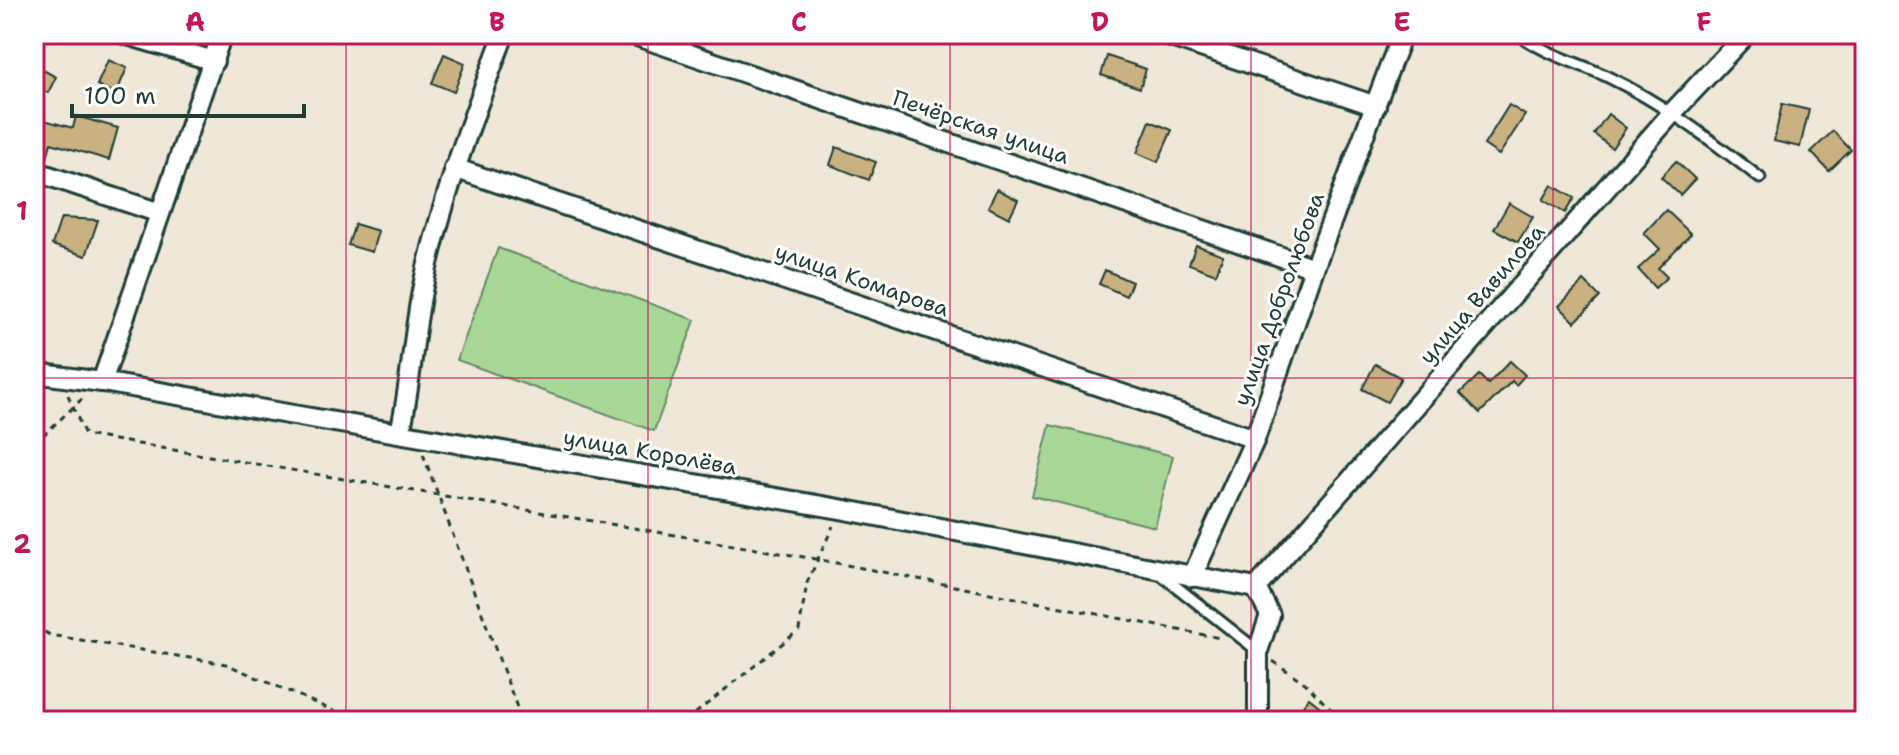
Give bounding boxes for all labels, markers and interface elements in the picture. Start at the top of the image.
text: A [185,4,205,39]
text: B [489,4,505,39]
text: C [791,4,807,39]
text: D [1091,4,1109,39]
text: E [1393,4,1411,39]
text: F [1696,4,1712,39]
scale bar [72,68,304,118]
text: 100 m [84,80,156,112]
street label: Печёрская улица [889,83,1073,171]
street label: улица Добролюбова [1227,188,1331,410]
text: 1 [16,193,28,228]
street label: улица Вавилова [1413,217,1551,370]
street label: улица Комарова [771,237,953,323]
street label: улица Королёва [561,422,739,482]
text: 2 [13,526,31,561]

